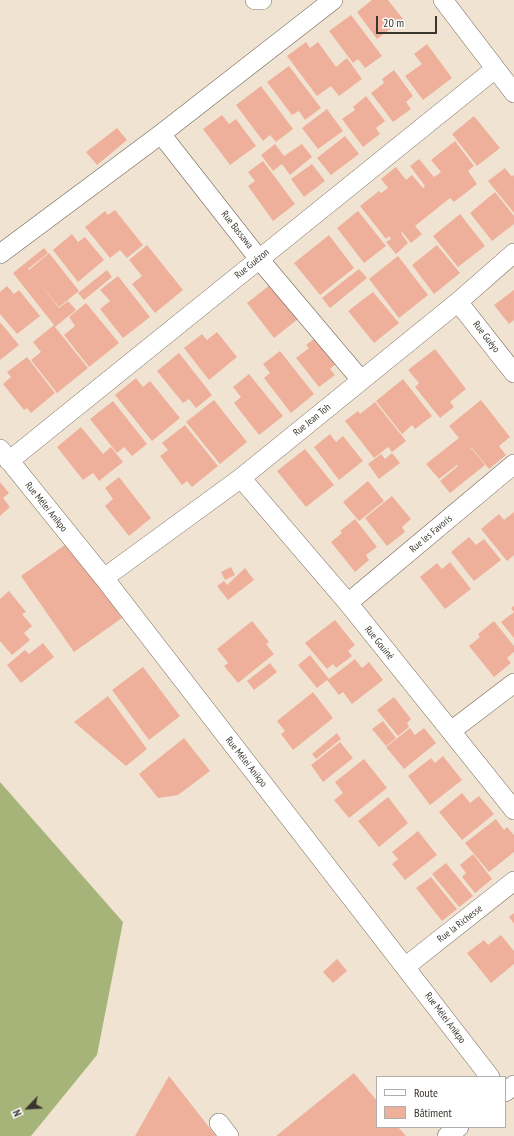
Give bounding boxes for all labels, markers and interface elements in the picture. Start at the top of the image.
scale bar [378,8,439,34]
text: 20 m [383,15,404,30]
street label: Rue Bassawa [218,209,256,251]
street label: Rue Guézon [232,246,272,282]
street label: Rue Guéyo [470,319,502,355]
street label: Rue Jean Toh [291,401,333,439]
street label: Rue Mélei Anikpo [22,480,70,534]
street label: Rue les Favoris [407,513,455,555]
street label: Rue Gouiné [362,624,396,662]
street label: Rue Mélei Anikpo [223,734,269,790]
street label: Rue la Richesse [435,903,485,945]
street label: Rue Mélei Anikpo [422,990,468,1046]
legend [376,1076,506,1128]
text: Route [414,1085,438,1100]
north arrow [8,1088,48,1128]
text: Bâtiment [414,1105,452,1120]
text: N [10,1107,25,1119]

